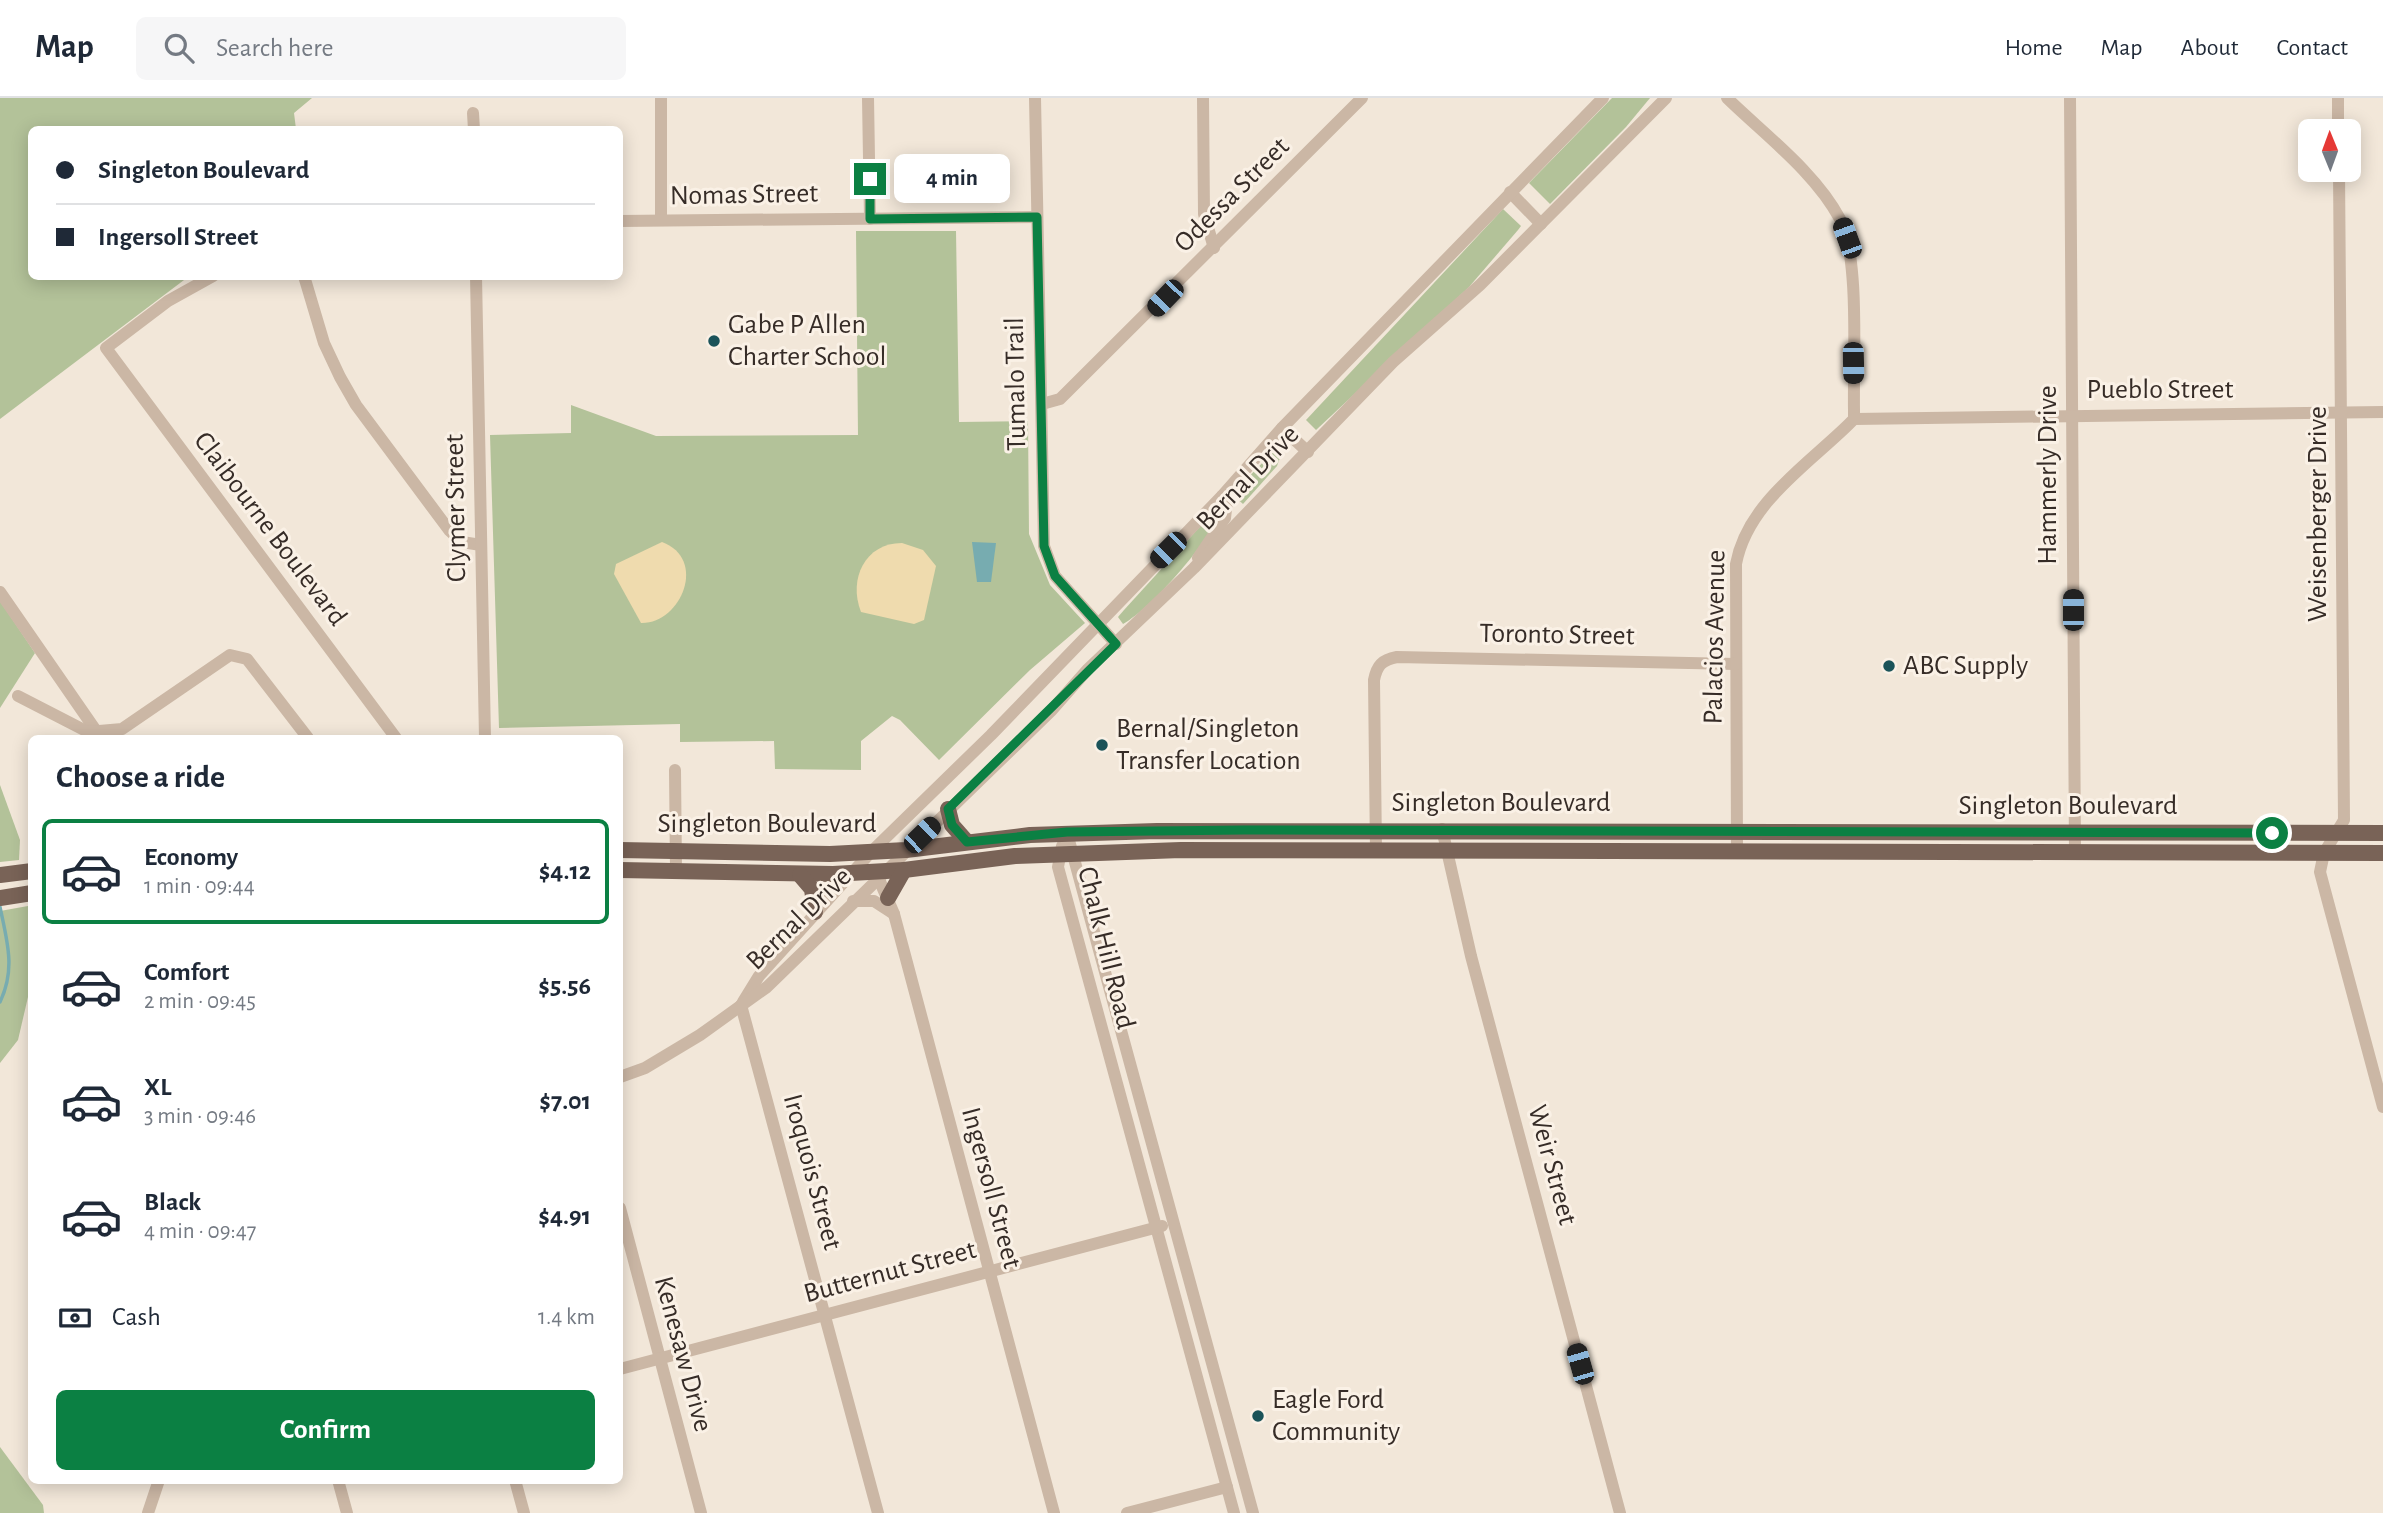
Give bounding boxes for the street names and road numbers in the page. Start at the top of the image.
street label: Odessa Street [1169,132,1295,258]
street label: Nomas Street [670,180,818,210]
street label: Tumalo Trail [1001,317,1031,451]
street label: Pueblo Street [2087,376,2234,404]
street label: Hammerly Drive [2034,385,2062,565]
street label: Weisenberger Drive [2304,406,2332,622]
street label: Bernal Drive [1191,420,1305,536]
street label: Claibourne Boulevard [188,427,352,631]
street label: Clymer Street [441,434,471,582]
street label: Palacios Avenue [1699,550,1731,724]
street label: Toronto Street [1479,620,1635,650]
street label: Singleton Boulevard [1391,789,1611,817]
street label: Singleton Boulevard [1958,792,2178,820]
street label: Singleton Boulevard [657,810,877,838]
street label: Bernal Drive [741,862,857,976]
street label: Chalk Hill Road [1072,864,1140,1032]
street label: Iroquois Street [778,1091,846,1253]
street label: Weir Street [1523,1102,1581,1228]
street label: Ingersoll Street [956,1104,1026,1272]
street label: Butternut Street [801,1236,979,1308]
street label: Kenesaw Drive [649,1273,717,1435]

